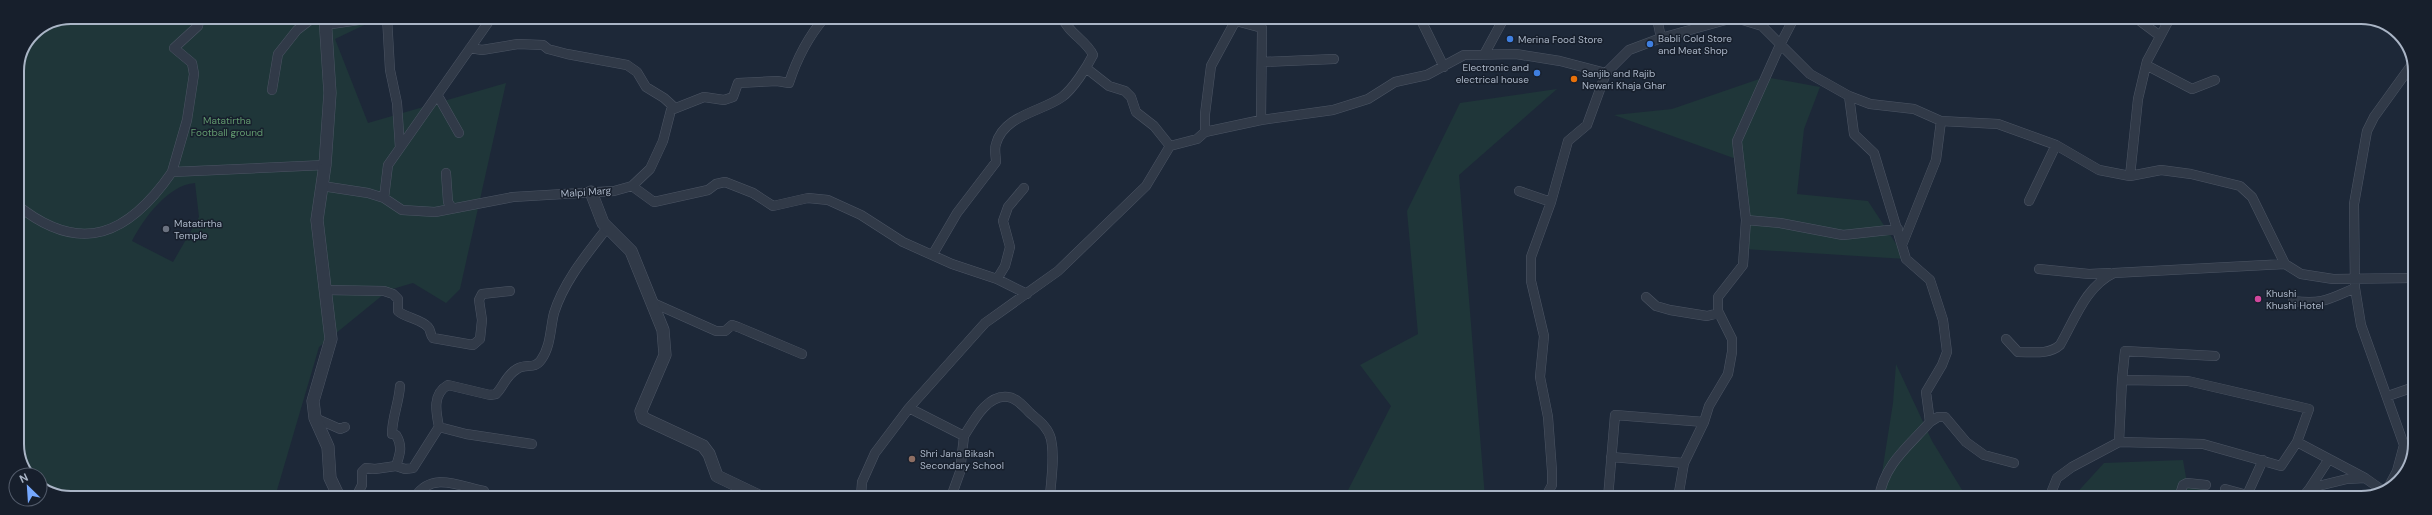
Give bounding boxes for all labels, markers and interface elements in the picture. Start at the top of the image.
place label: Babli Cold Store and Meat Shop [1658,32,1732,57]
place label: Merina Food Store [1518,33,1603,46]
marker: Merina Food Store [1505,34,1515,44]
marker: Babli Cold Store and Meat Shop [1645,39,1655,49]
place label: Electronic and electrical house [1456,61,1529,86]
place label: Sanjib and Rajib Newari Khaja Ghar [1582,67,1666,92]
marker: Electronic and electrical house [1532,68,1542,78]
marker: Sanjib and Rajib Newari Khaja Ghar [1569,74,1579,84]
park label: Matatirtha Football ground [191,114,263,139]
street label: Malpi Marg [560,184,612,200]
place label: Matatirtha Temple [174,217,222,242]
marker: Matatirtha Temple [161,224,171,234]
place label: Khushi Khushi Hotel [2266,287,2323,312]
marker: Khushi Khushi Hotel [2253,294,2263,304]
place label: Shri Jana Bikash Secondary School [920,447,1004,472]
marker: Shri Jana Bikash Secondary School [907,454,917,464]
north arrow [8,467,48,507]
text: N [17,470,30,486]

